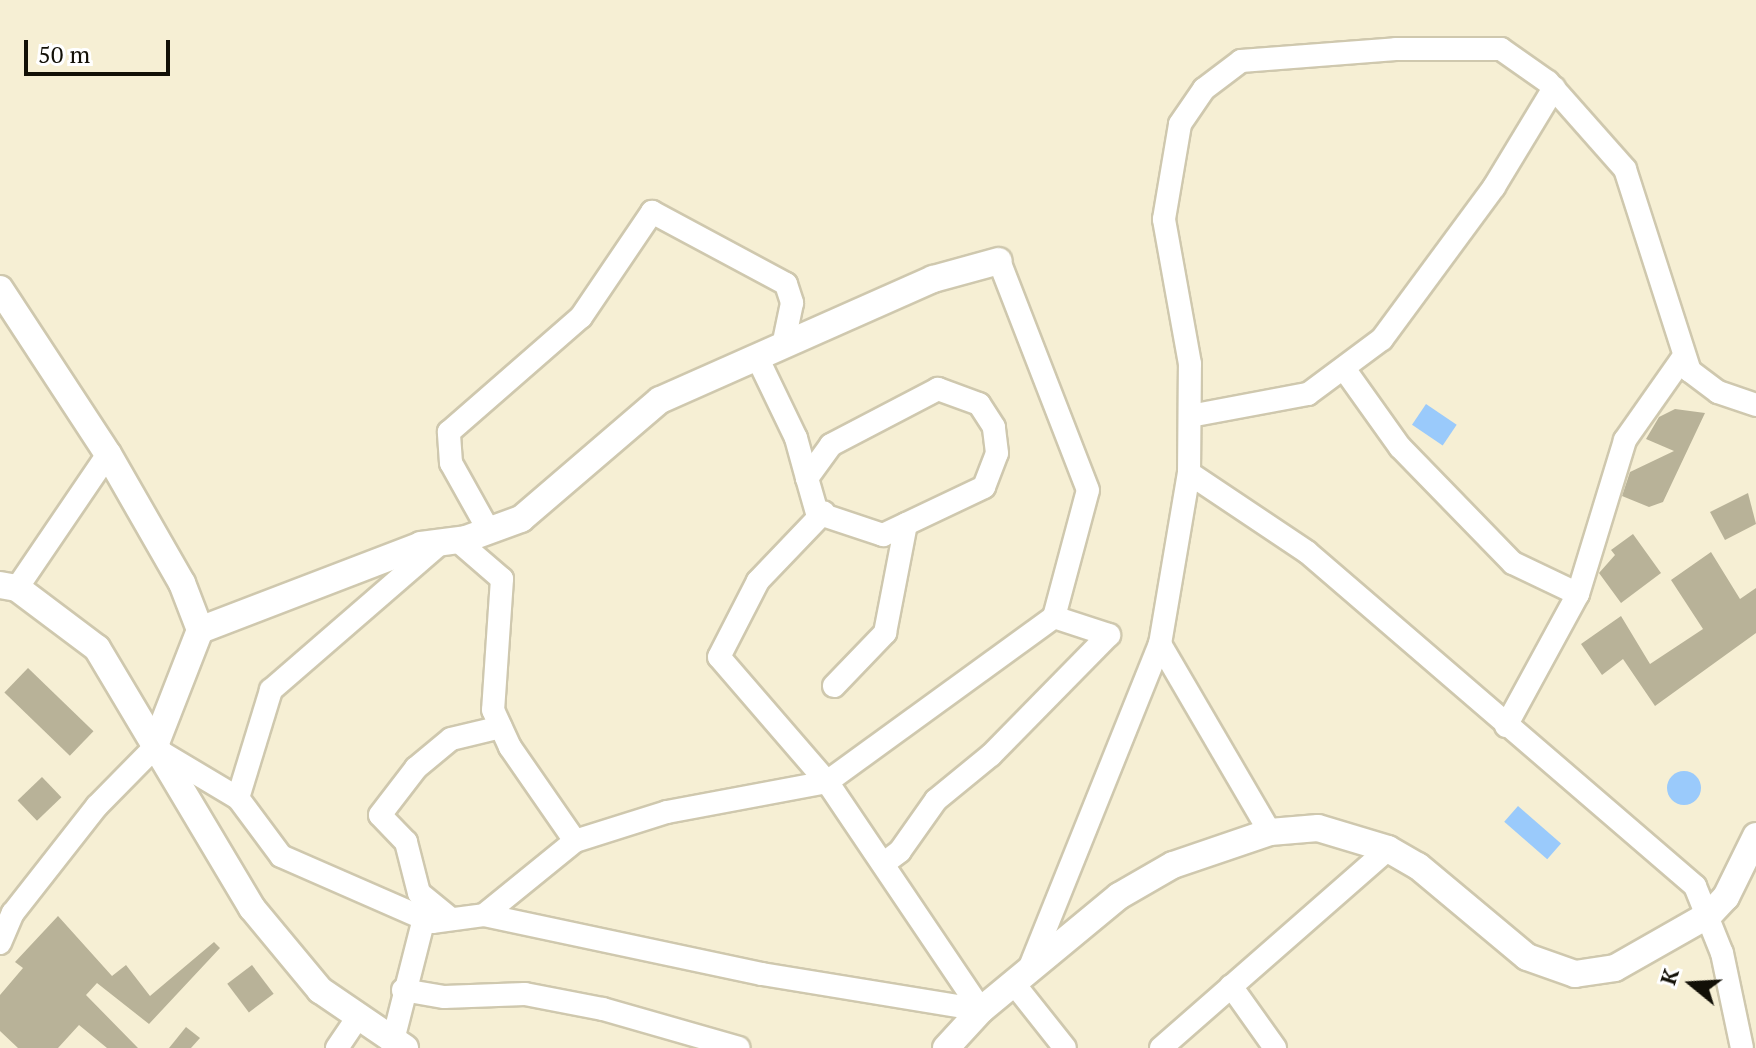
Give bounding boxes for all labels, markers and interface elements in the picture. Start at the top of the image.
scale bar [28,24,174,74]
text: 50 m [38,38,90,70]
north arrow [1652,944,1732,1024]
text: K [1652,965,1685,988]

